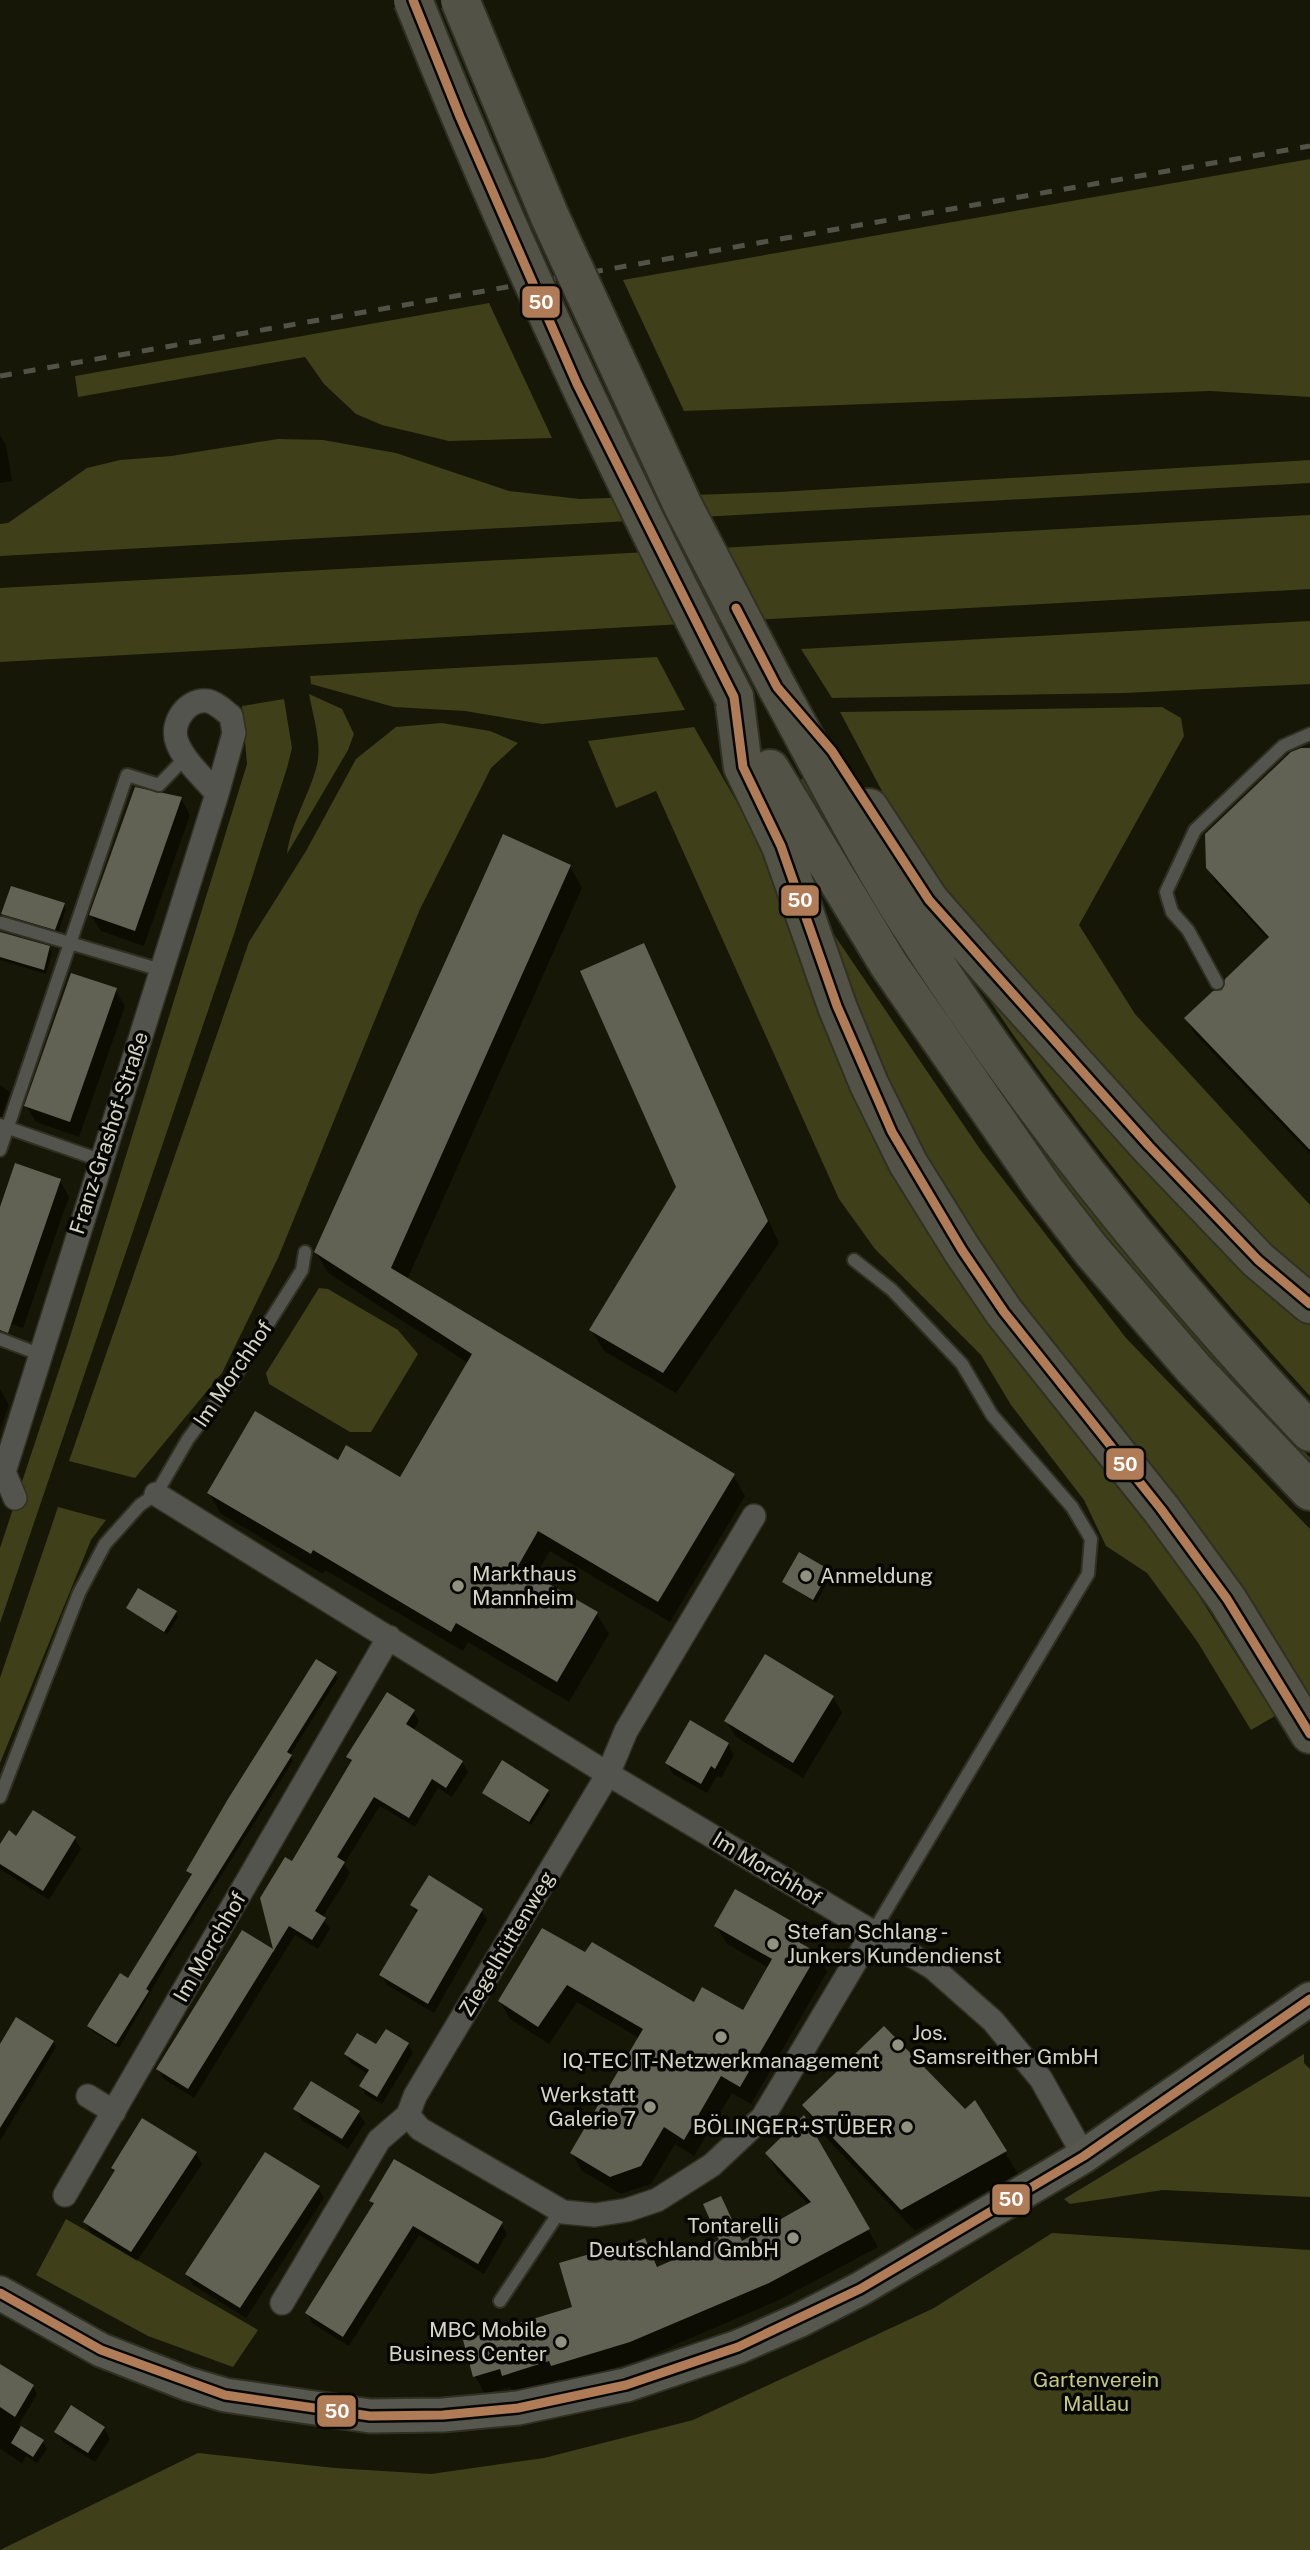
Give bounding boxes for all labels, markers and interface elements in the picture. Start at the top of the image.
line badge: 50 [521,285,561,319]
text: 50 [528,291,554,313]
line badge: 50 [780,884,820,917]
text: 50 [787,889,813,911]
street label: Franz-Grashof-Straße [64,1028,153,1237]
street label: Im Morchhof [188,1316,277,1432]
line badge: 50 [1105,1447,1145,1481]
text: 50 [1112,1453,1138,1475]
place label: Markthaus Mannheim [472,1561,577,1610]
place label: Anmeldung [820,1563,933,1588]
marker: Anmeldung [798,1568,814,1584]
marker: Markthaus Mannheim [450,1578,466,1594]
street label: Im Morchhof [708,1826,826,1911]
street label: Ziegelhüttenweg [453,1867,560,2021]
street label: Im Morchhof [168,1887,251,2006]
place label: Stefan Schlang - Junkers Kundendienst [787,1919,1002,1968]
marker: Stefan Schlang - Junkers Kundendienst [765,1936,781,1952]
place label: Jos. Samsreither GmbH [912,2020,1099,2069]
marker: IQ-TEC IT-Netzwerkmanagement [713,2029,729,2045]
marker: Jos. Samsreither GmbH [890,2037,906,2053]
place label: IQ-TEC IT-Netzwerkmanagement [562,2048,880,2073]
place label: Werkstatt Galerie 7 [540,2082,636,2131]
marker: Werkstatt Galerie 7 [642,2099,658,2115]
place label: BÖLINGER+STÜBER [693,2114,893,2139]
marker: BÖLINGER+STÜBER [899,2119,915,2135]
line badge: 50 [991,2183,1031,2216]
text: 50 [998,2188,1024,2210]
place label: Tontarelli Deutschland GmbH [589,2213,779,2262]
marker: Tontarelli Deutschland GmbH [785,2230,801,2246]
place label: MBC Mobile Business Center [389,2317,547,2366]
marker: MBC Mobile Business Center [553,2334,569,2350]
park label: Gartenverein Mallau [1033,2367,1159,2416]
line badge: 50 [316,2394,357,2428]
text: 50 [324,2400,350,2422]

